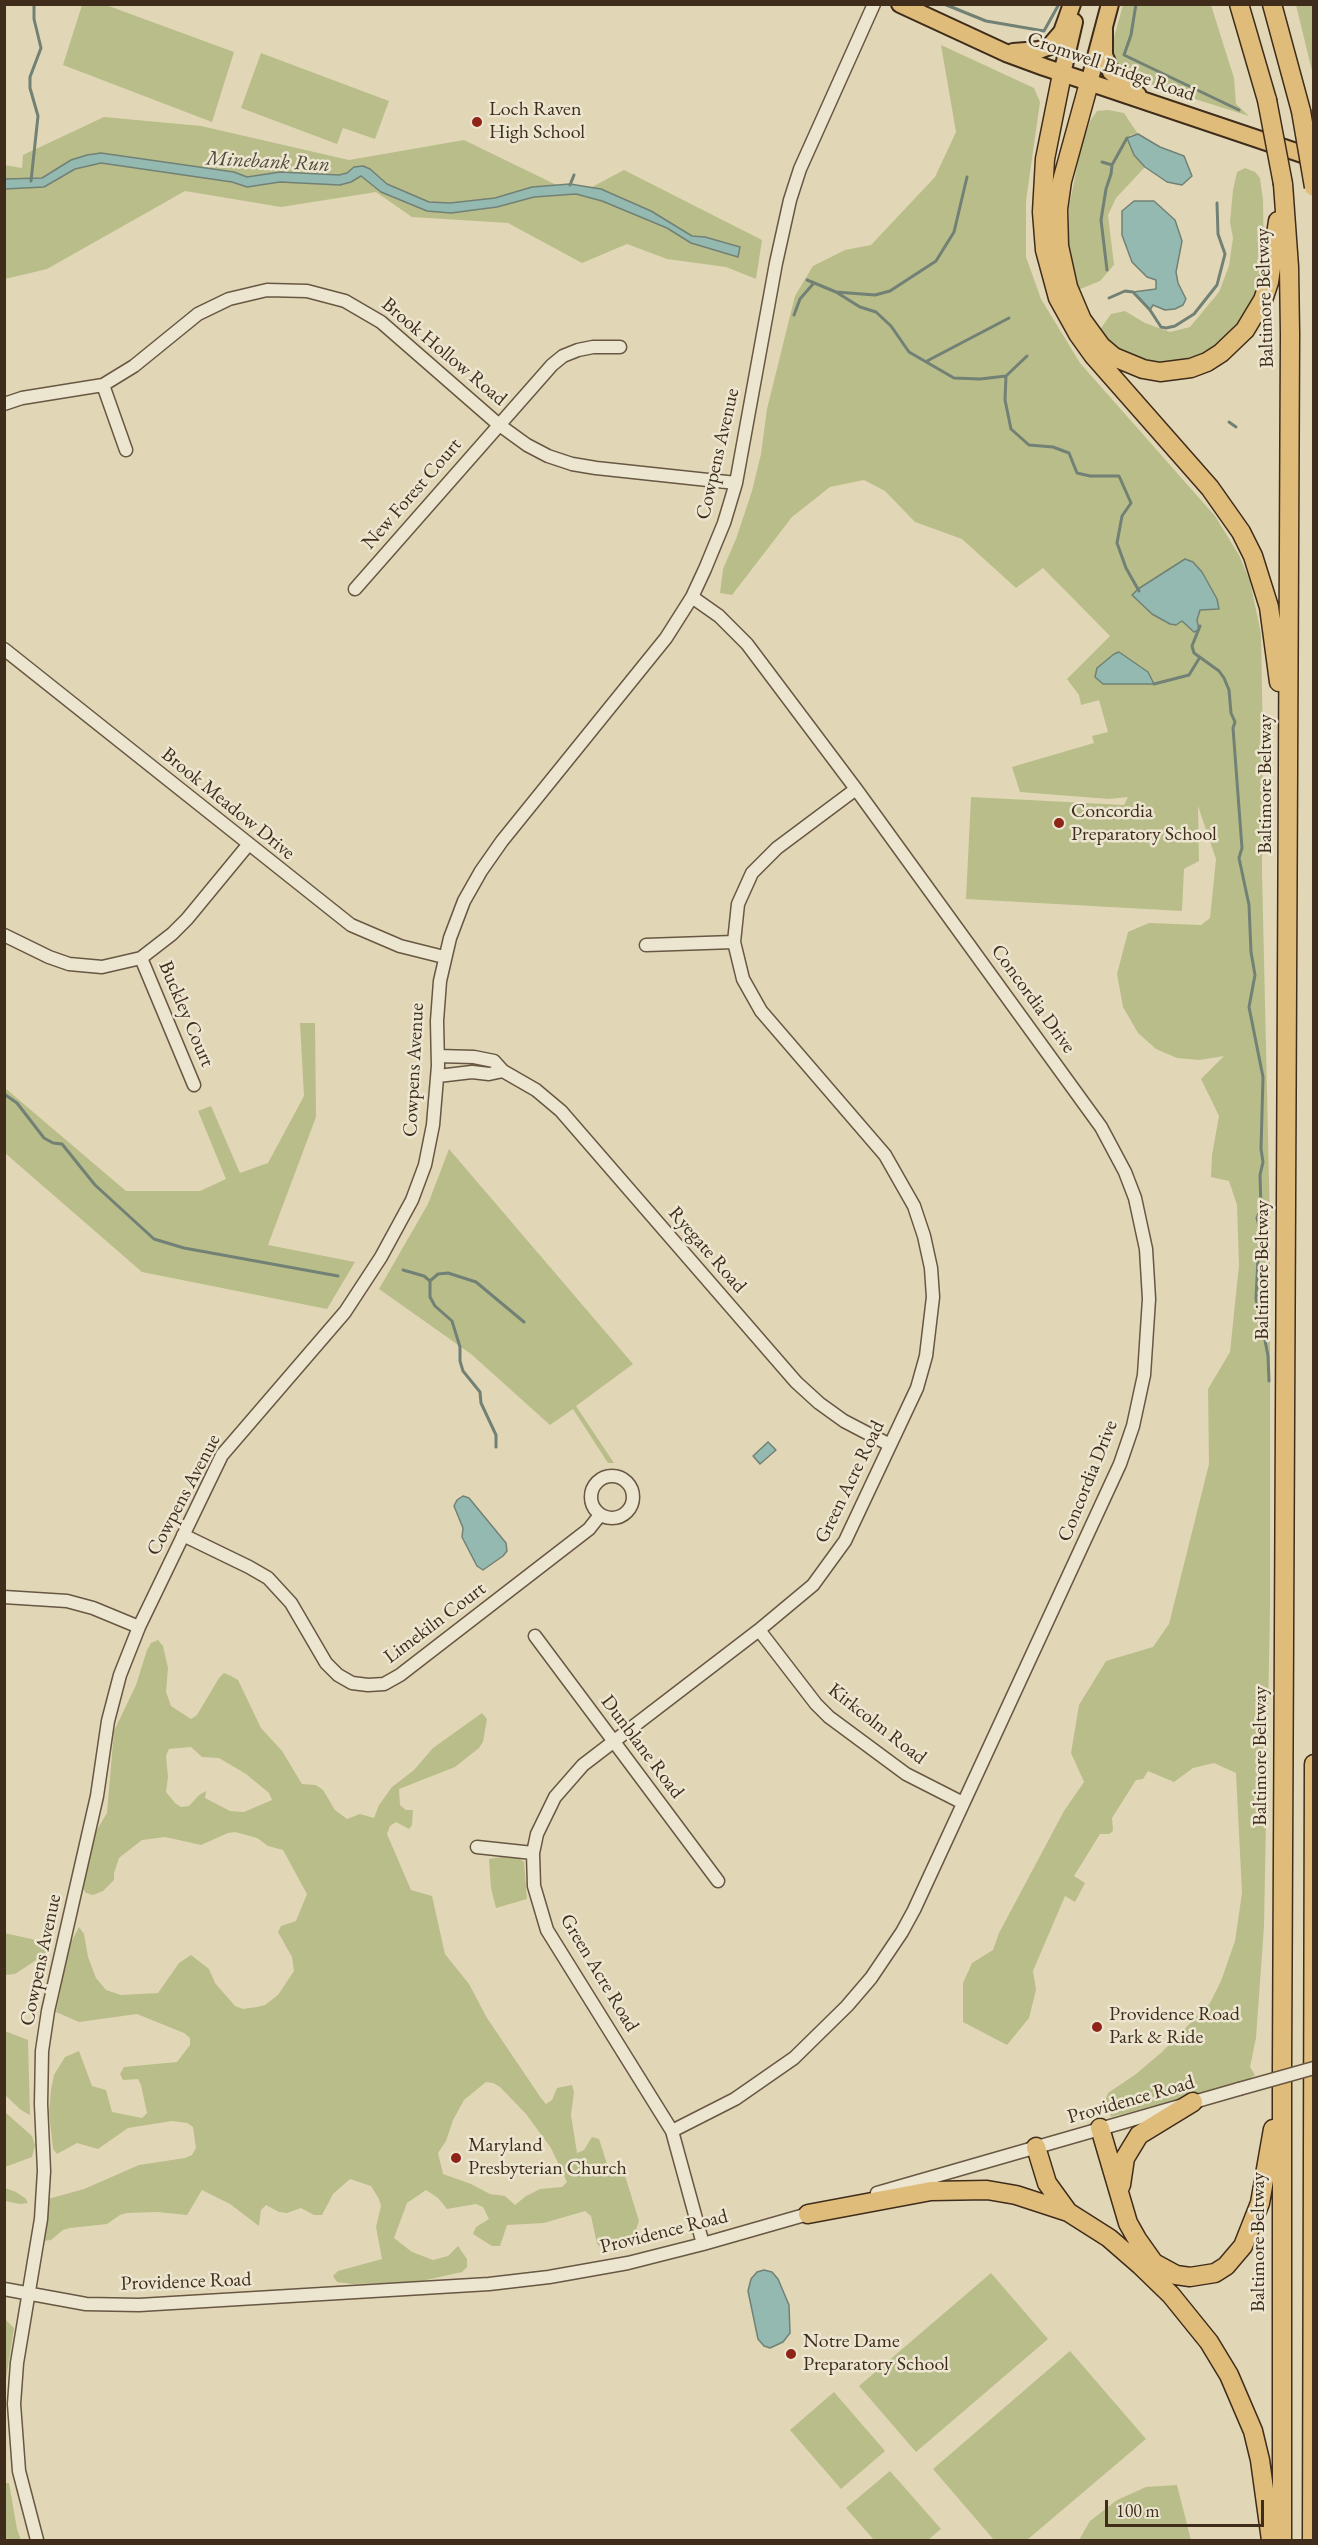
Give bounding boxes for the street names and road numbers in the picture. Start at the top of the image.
street label: Cromwell Bridge Road [1024,27,1198,107]
street label: Baltimore Beltway [1251,228,1279,368]
street label: Brook Hollow Road [377,293,511,411]
street label: Cowpens Avenue [691,386,745,522]
street label: New Forest Court [357,433,467,555]
street label: Baltimore Beltway [1254,714,1278,854]
street label: Brook Meadow Drive [156,743,300,865]
street label: Concordia Drive [985,940,1081,1058]
street label: Buckley Court [153,957,219,1071]
street label: Cowpens Avenue [399,1002,429,1138]
street label: Baltimore Beltway [1251,1200,1275,1340]
street label: Ryegate Road [663,1202,751,1298]
street label: Green Acre Road [810,1417,890,1547]
street label: Concordia Drive [1053,1417,1123,1545]
street label: Cowpens Avenue [142,1430,226,1560]
street label: Limekiln Court [379,1577,491,1669]
street label: Kirkcolm Road [823,1678,931,1770]
street label: Baltimore Beltway [1249,1686,1273,1826]
street label: Dunblane Road [595,1691,689,1803]
street label: Cowpens Avenue [15,1892,67,2028]
street label: Green Acre Road [554,1910,644,2036]
street label: Providence Road [1065,2070,1197,2130]
street label: Baltimore Beltway [1247,2172,1271,2312]
street label: Providence Road [598,2205,730,2259]
street label: Providence Road [120,2268,252,2296]

